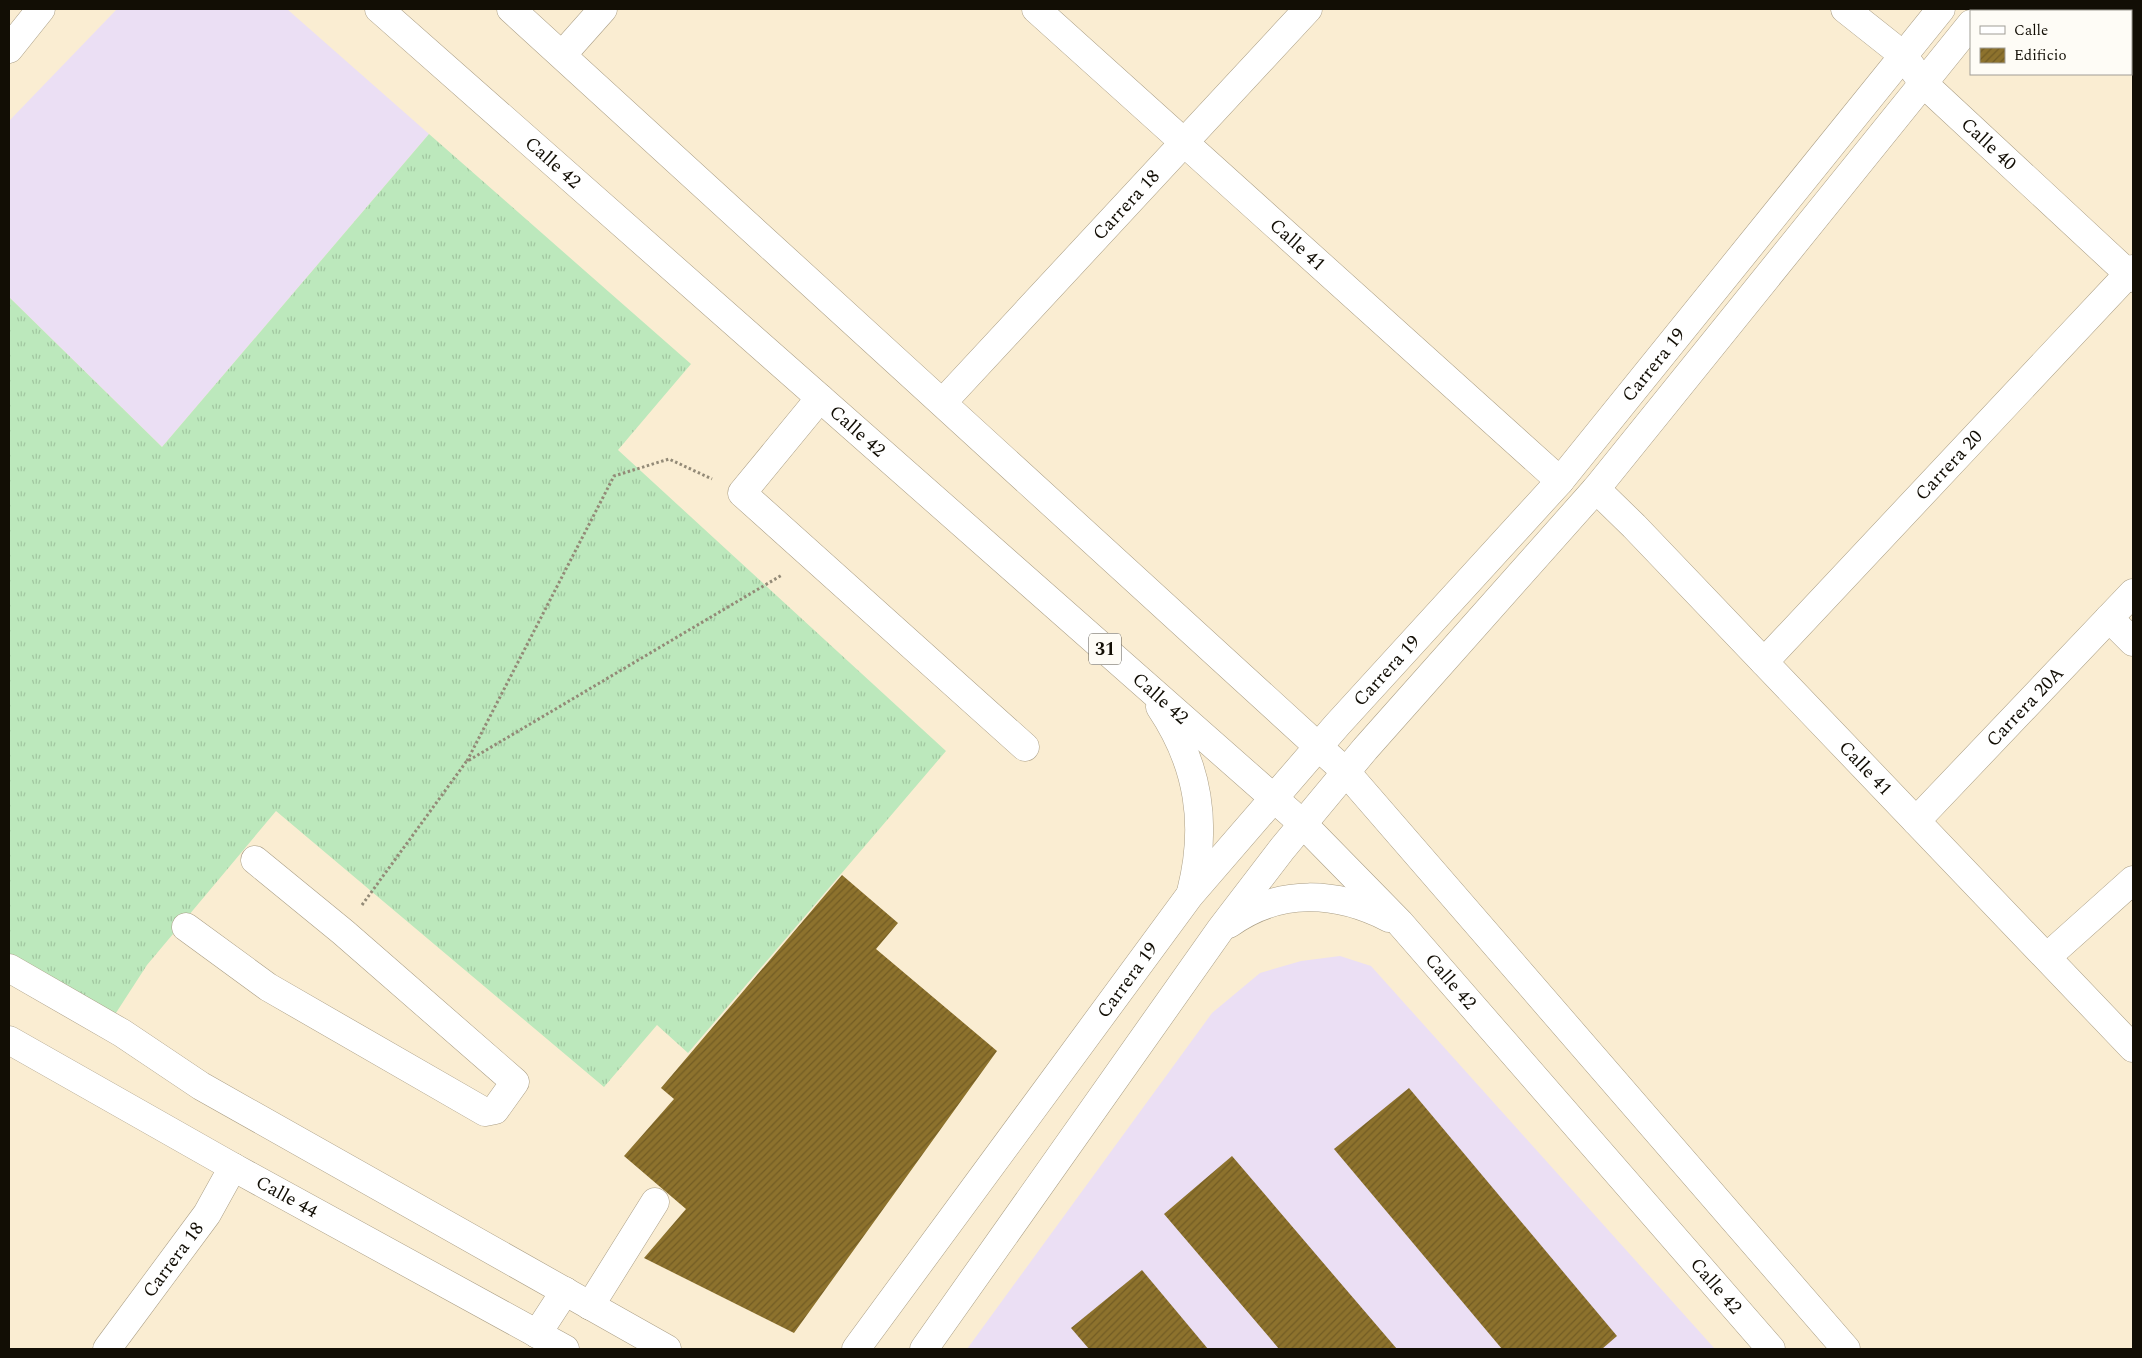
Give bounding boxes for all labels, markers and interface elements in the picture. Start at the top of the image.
legend [1970,10,2132,75]
text: Calle [2014,19,2048,42]
text: Edificio [2014,44,2067,67]
street label: Calle 40 [1954,110,2023,177]
street label: Calle 42 [518,129,588,196]
street label: Carrera 18 [1085,163,1167,247]
street label: Calle 41 [1263,211,1332,278]
street label: Carrera 19 [1615,322,1693,408]
street label: Calle 42 [823,398,892,464]
street label: Carrera 20 [1908,423,1990,507]
street label: Carrera 19 [1346,628,1427,713]
road number: 31 [1089,634,1121,664]
street label: Carrera 20A [1979,659,2071,754]
street label: Calle 42 [1126,665,1195,731]
street label: Calle 41 [1832,734,1899,802]
street label: Carrera 19 [1090,936,1165,1024]
street label: Calle 42 [1418,946,1484,1016]
street label: Calle 44 [251,1168,324,1226]
street label: Carrera 18 [135,1216,211,1304]
street label: Calle 42 [1683,1251,1749,1321]

